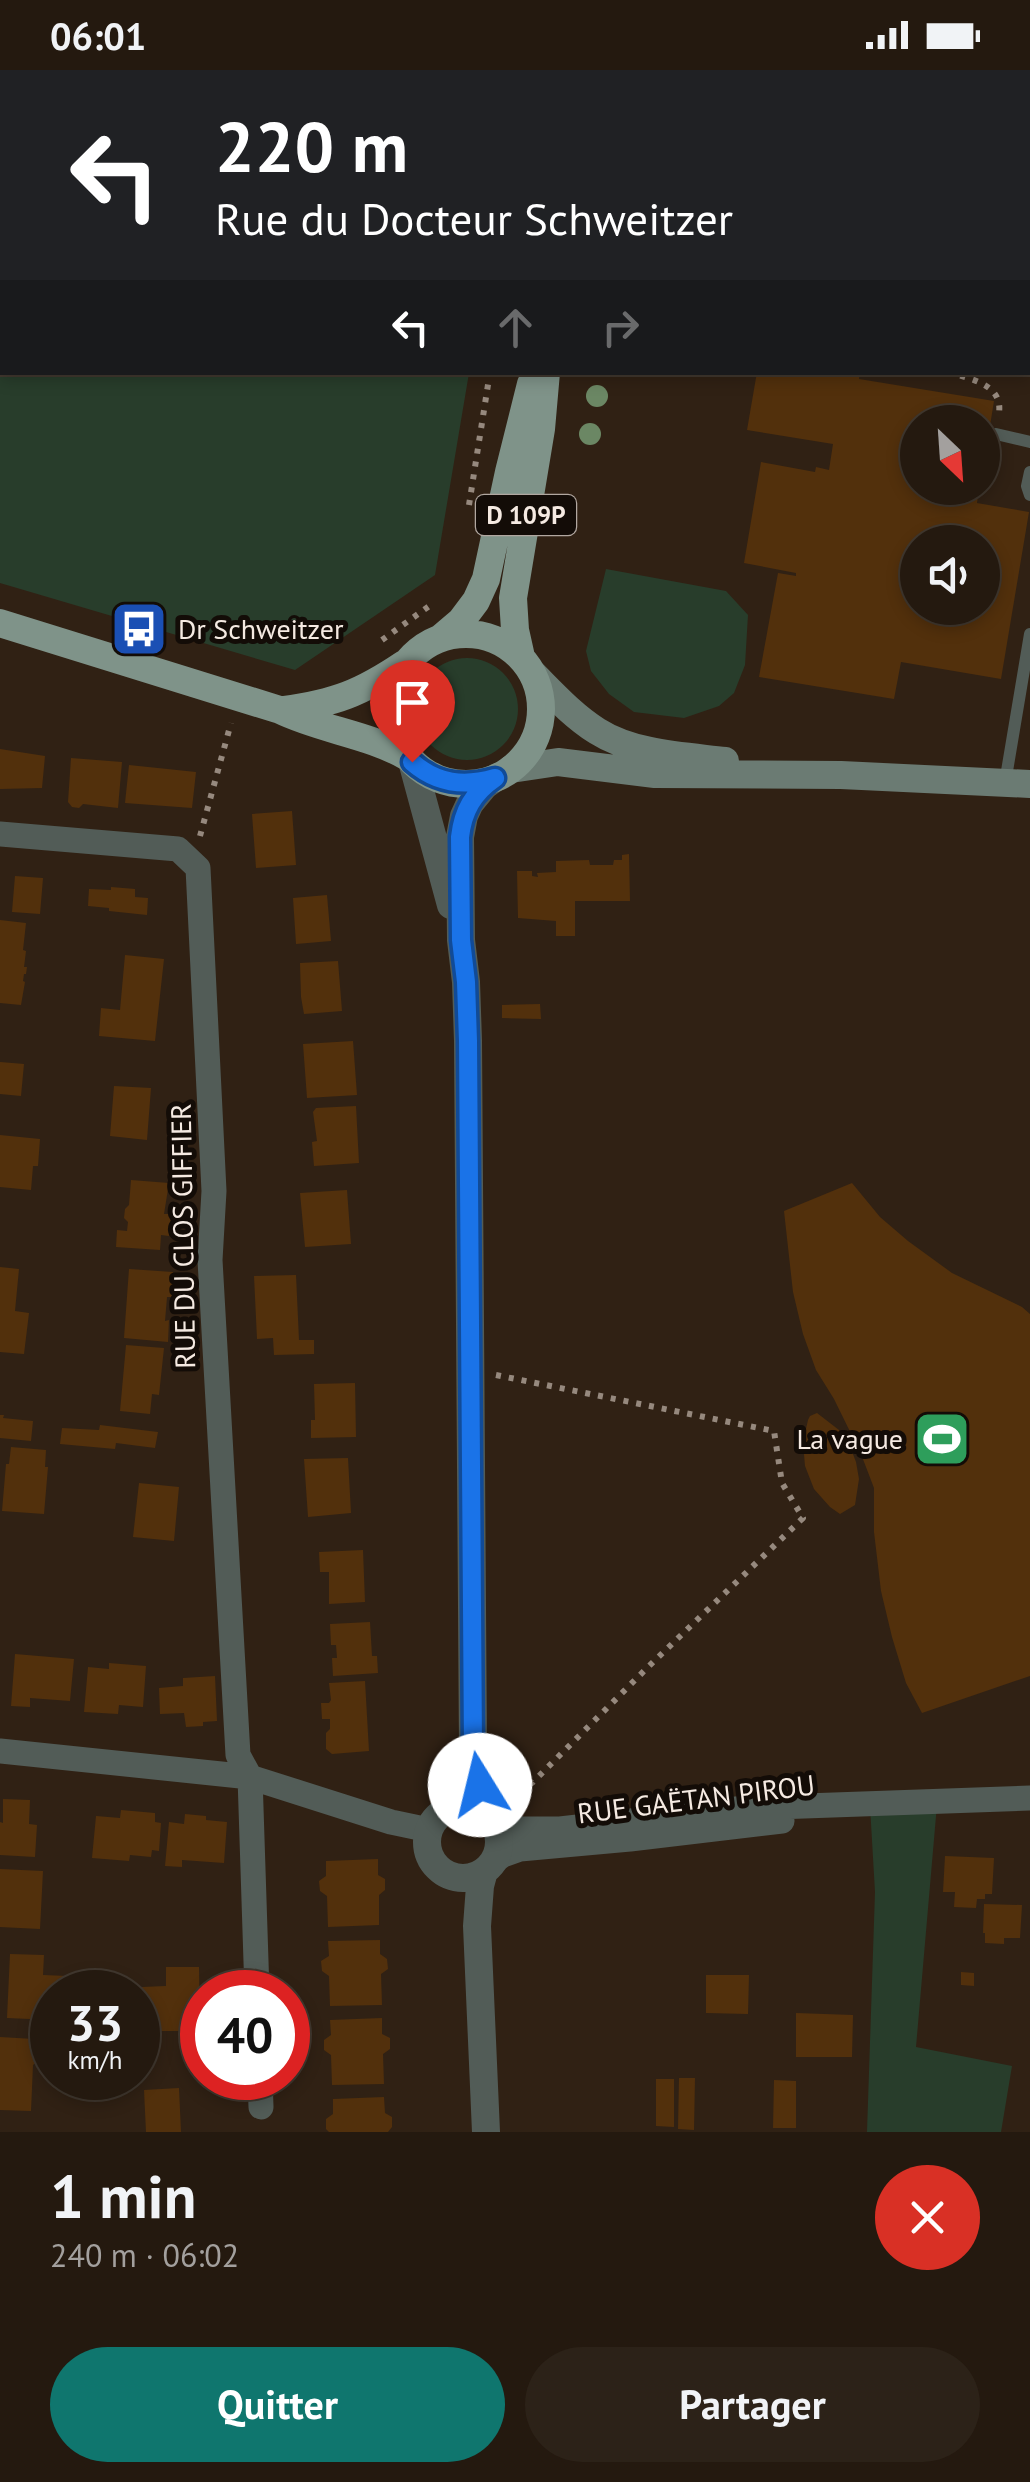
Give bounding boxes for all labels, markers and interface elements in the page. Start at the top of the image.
text: 06:01 [50,11,146,60]
text: 220 m [215,101,408,191]
icon: left [50,110,180,240]
text: Rue du Docteur Schweitzer [215,189,733,247]
icon: left [383,300,438,355]
icon: ahead [488,300,543,355]
icon: right [593,300,648,355]
north arrow [900,405,1000,505]
map controls [900,405,1000,625]
road number: D 109P [476,495,576,535]
button: sound [900,525,1000,625]
bus stop icon: Dr Schweitzer [109,599,169,659]
place label: Dr Schweitzer [178,610,344,647]
pin [370,660,455,763]
icon: arrive [385,675,440,730]
street label: RUE DU CLOS GIFFIER [162,1103,203,1369]
sports icon: La vague [912,1409,972,1469]
place label: La vague [796,1420,903,1457]
position arrow [428,1733,532,1837]
street label: RUE GAËTAN PIROU [575,1766,817,1831]
speed limit sign: 40 [180,1970,310,2100]
text: 33 [67,1990,123,2055]
text: km/h [68,2044,122,2076]
text: 1 min [50,2157,196,2235]
button: close [875,2165,980,2270]
text: 240 m · 06:02 [50,2234,239,2276]
button: Quitter [50,2347,505,2462]
button: Partager [525,2347,980,2462]

